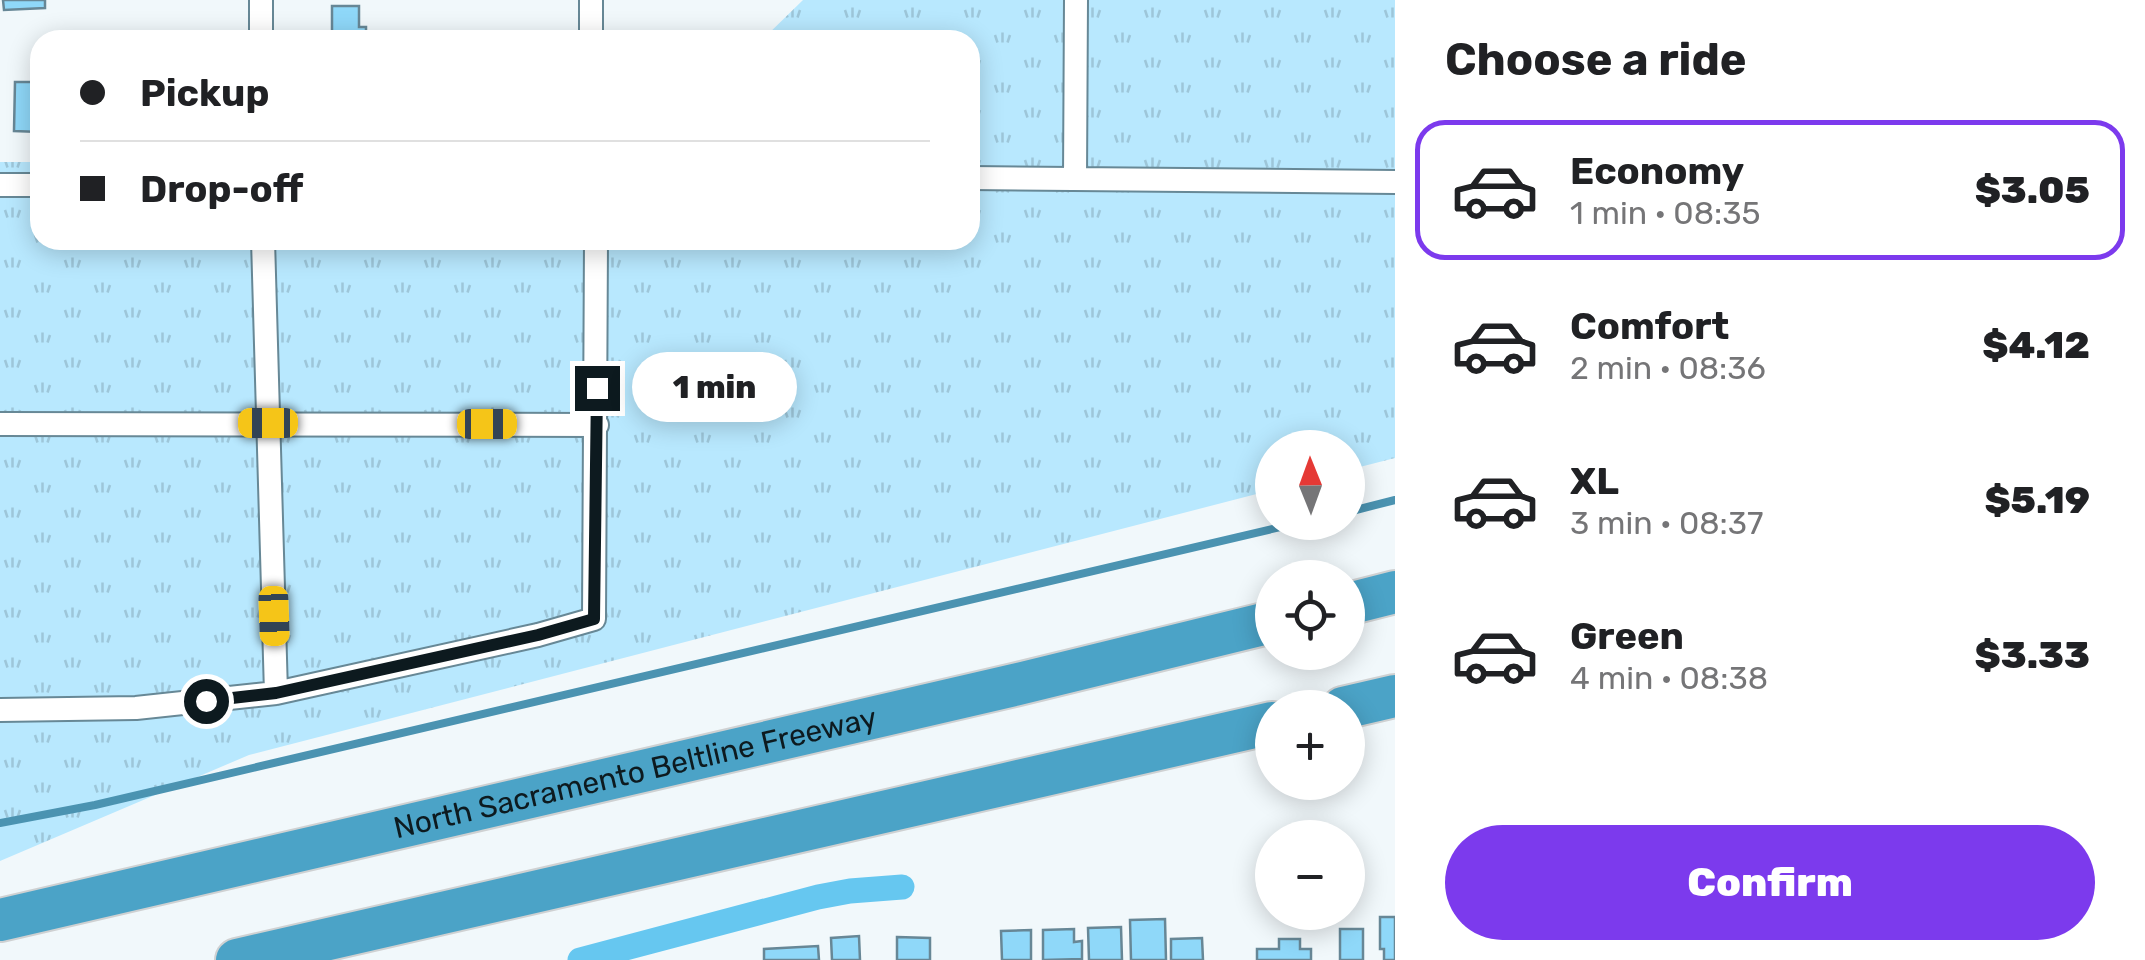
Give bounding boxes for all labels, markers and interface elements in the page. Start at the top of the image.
text: Choose a ride [1445,33,1747,86]
text: Pickup [140,70,269,116]
icon: car [1450,145,1540,235]
text: Economy [1570,148,1744,194]
text: Drop-off [140,166,303,212]
text: $3.05 [1975,167,2090,213]
text: 1 min · 08:35 [1570,194,1760,232]
icon: car [1450,300,1540,390]
text: Comfort [1570,303,1729,349]
text: $4.12 [1982,322,2090,368]
text: 2 min · 08:36 [1570,349,1766,387]
callout: 1 min [632,353,797,423]
route end [575,366,620,411]
text: 1 min [673,368,756,406]
car [238,408,298,438]
car [457,409,517,439]
north arrow [1255,430,1365,540]
map controls [1255,430,1365,930]
icon: car [1450,455,1540,545]
text: XL [1570,458,1619,504]
text: $5.19 [1984,477,2090,523]
text: 3 min · 08:37 [1570,504,1763,542]
button: locate [1255,560,1365,670]
car [258,585,290,647]
icon: car [1450,610,1540,700]
text: Green [1570,613,1684,659]
text: $3.33 [1975,632,2090,678]
text: 4 min · 08:38 [1570,659,1768,697]
route start [184,679,229,724]
button: + [1255,690,1365,800]
street label: North Sacramento Beltline Freeway [390,699,880,846]
button: − [1255,820,1365,930]
button: Confirm [1445,825,2095,940]

